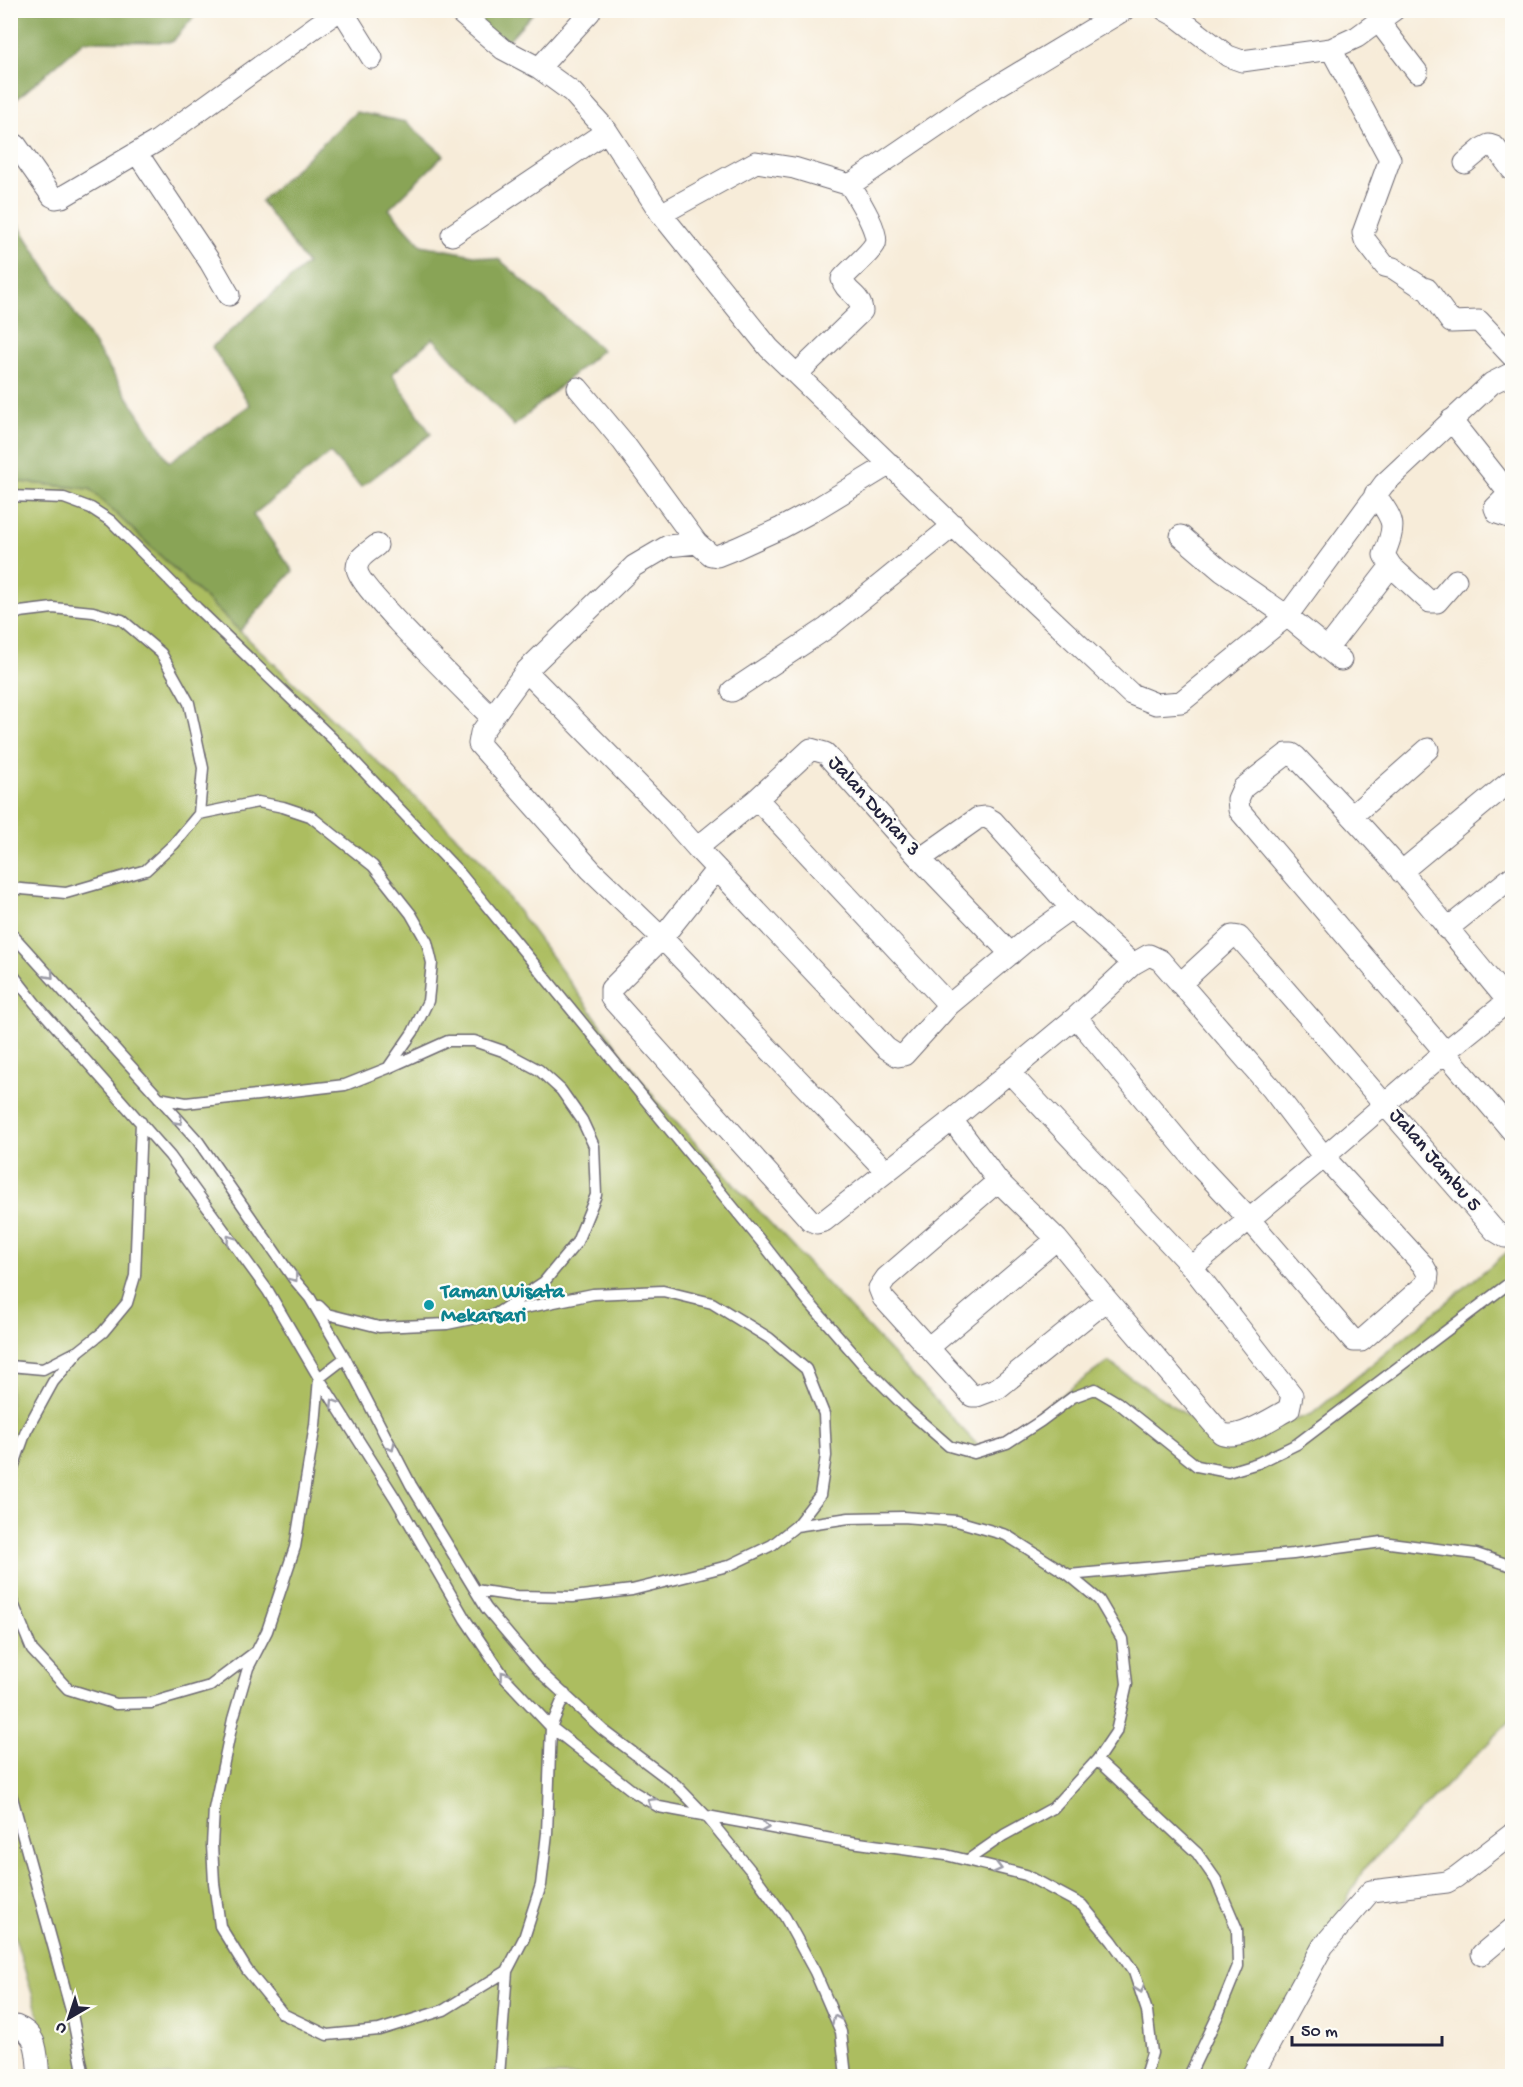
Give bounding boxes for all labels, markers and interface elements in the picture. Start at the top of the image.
street label: Jalan Durian 3 [821,751,925,863]
one-way arrow [43,968,54,978]
street label: Jalan Jambu 5 [1382,1104,1486,1218]
one-way arrow [172,1114,183,1125]
one-way arrow [226,1234,237,1245]
one-way arrow [287,1271,298,1282]
place label: Taman Wisata Mekarsari [439,1281,566,1330]
marker: Taman Wisata Mekarsari [422,1298,436,1312]
one-way arrow [330,1399,342,1409]
one-way arrow [384,1440,395,1451]
one-way arrow [500,1671,511,1682]
one-way arrow [647,1798,657,1809]
one-way arrow [759,1820,769,1833]
one-way arrow [993,1860,1003,1873]
one-way arrow [1132,1983,1145,1994]
north arrow [39,1988,99,2048]
scale bar [1292,2009,1442,2047]
one-way arrow [831,2015,843,2026]
text: U [52,2016,71,2037]
text: 50 m [1301,2022,1338,2043]

